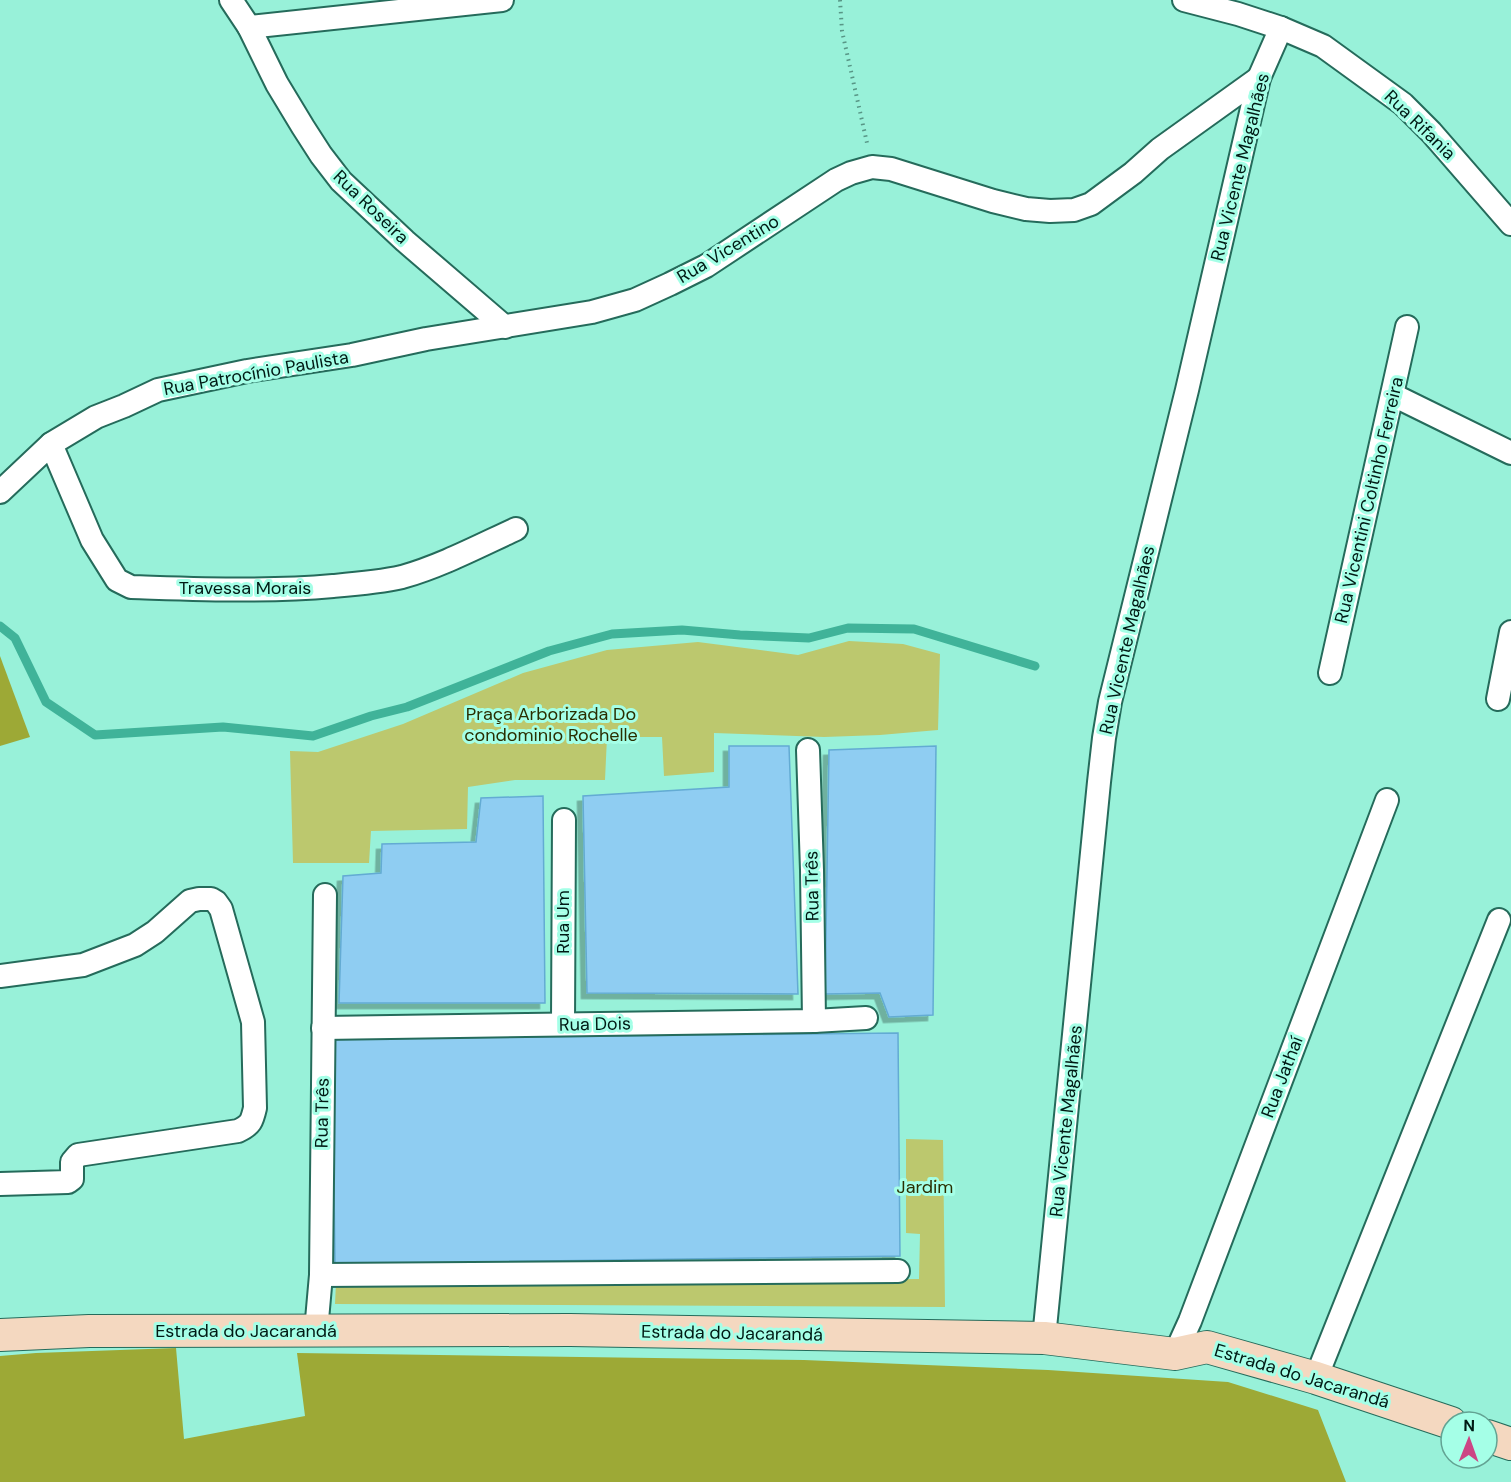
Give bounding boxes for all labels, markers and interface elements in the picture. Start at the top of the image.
street label: Rua Vicente Magalhães [1205,71,1275,263]
street label: Rua Rifania [1379,85,1461,165]
street label: Rua Roseira [328,165,414,249]
street label: Rua Vicentino [672,209,784,289]
street label: Rua Patrocínio Paulista [162,345,350,401]
street label: Rua Vicentini Coltinho Ferreira [1329,374,1409,626]
street label: Rua Vicente Magalhães [1094,543,1160,737]
street label: Travessa Morais [179,576,311,600]
park label: Praça Arborizada Do condominio Rochelle [464,702,638,747]
street label: Rua Três [799,851,825,921]
street label: Rua Um [551,890,575,954]
street label: Rua Dois [559,1011,631,1037]
street label: Rua Vicente Magalhães [1044,1024,1088,1218]
street label: Rua Jathaí [1256,1033,1308,1121]
street label: Rua Três [309,1078,335,1148]
park label: Jardim [897,1175,953,1199]
street label: Estrada do Jacarandá [155,1319,337,1343]
street label: Estrada do Jacarandá [641,1319,823,1347]
street label: Estrada do Jacarandá [1212,1338,1392,1414]
north arrow [1439,1410,1499,1470]
text: N [1463,1415,1475,1436]

